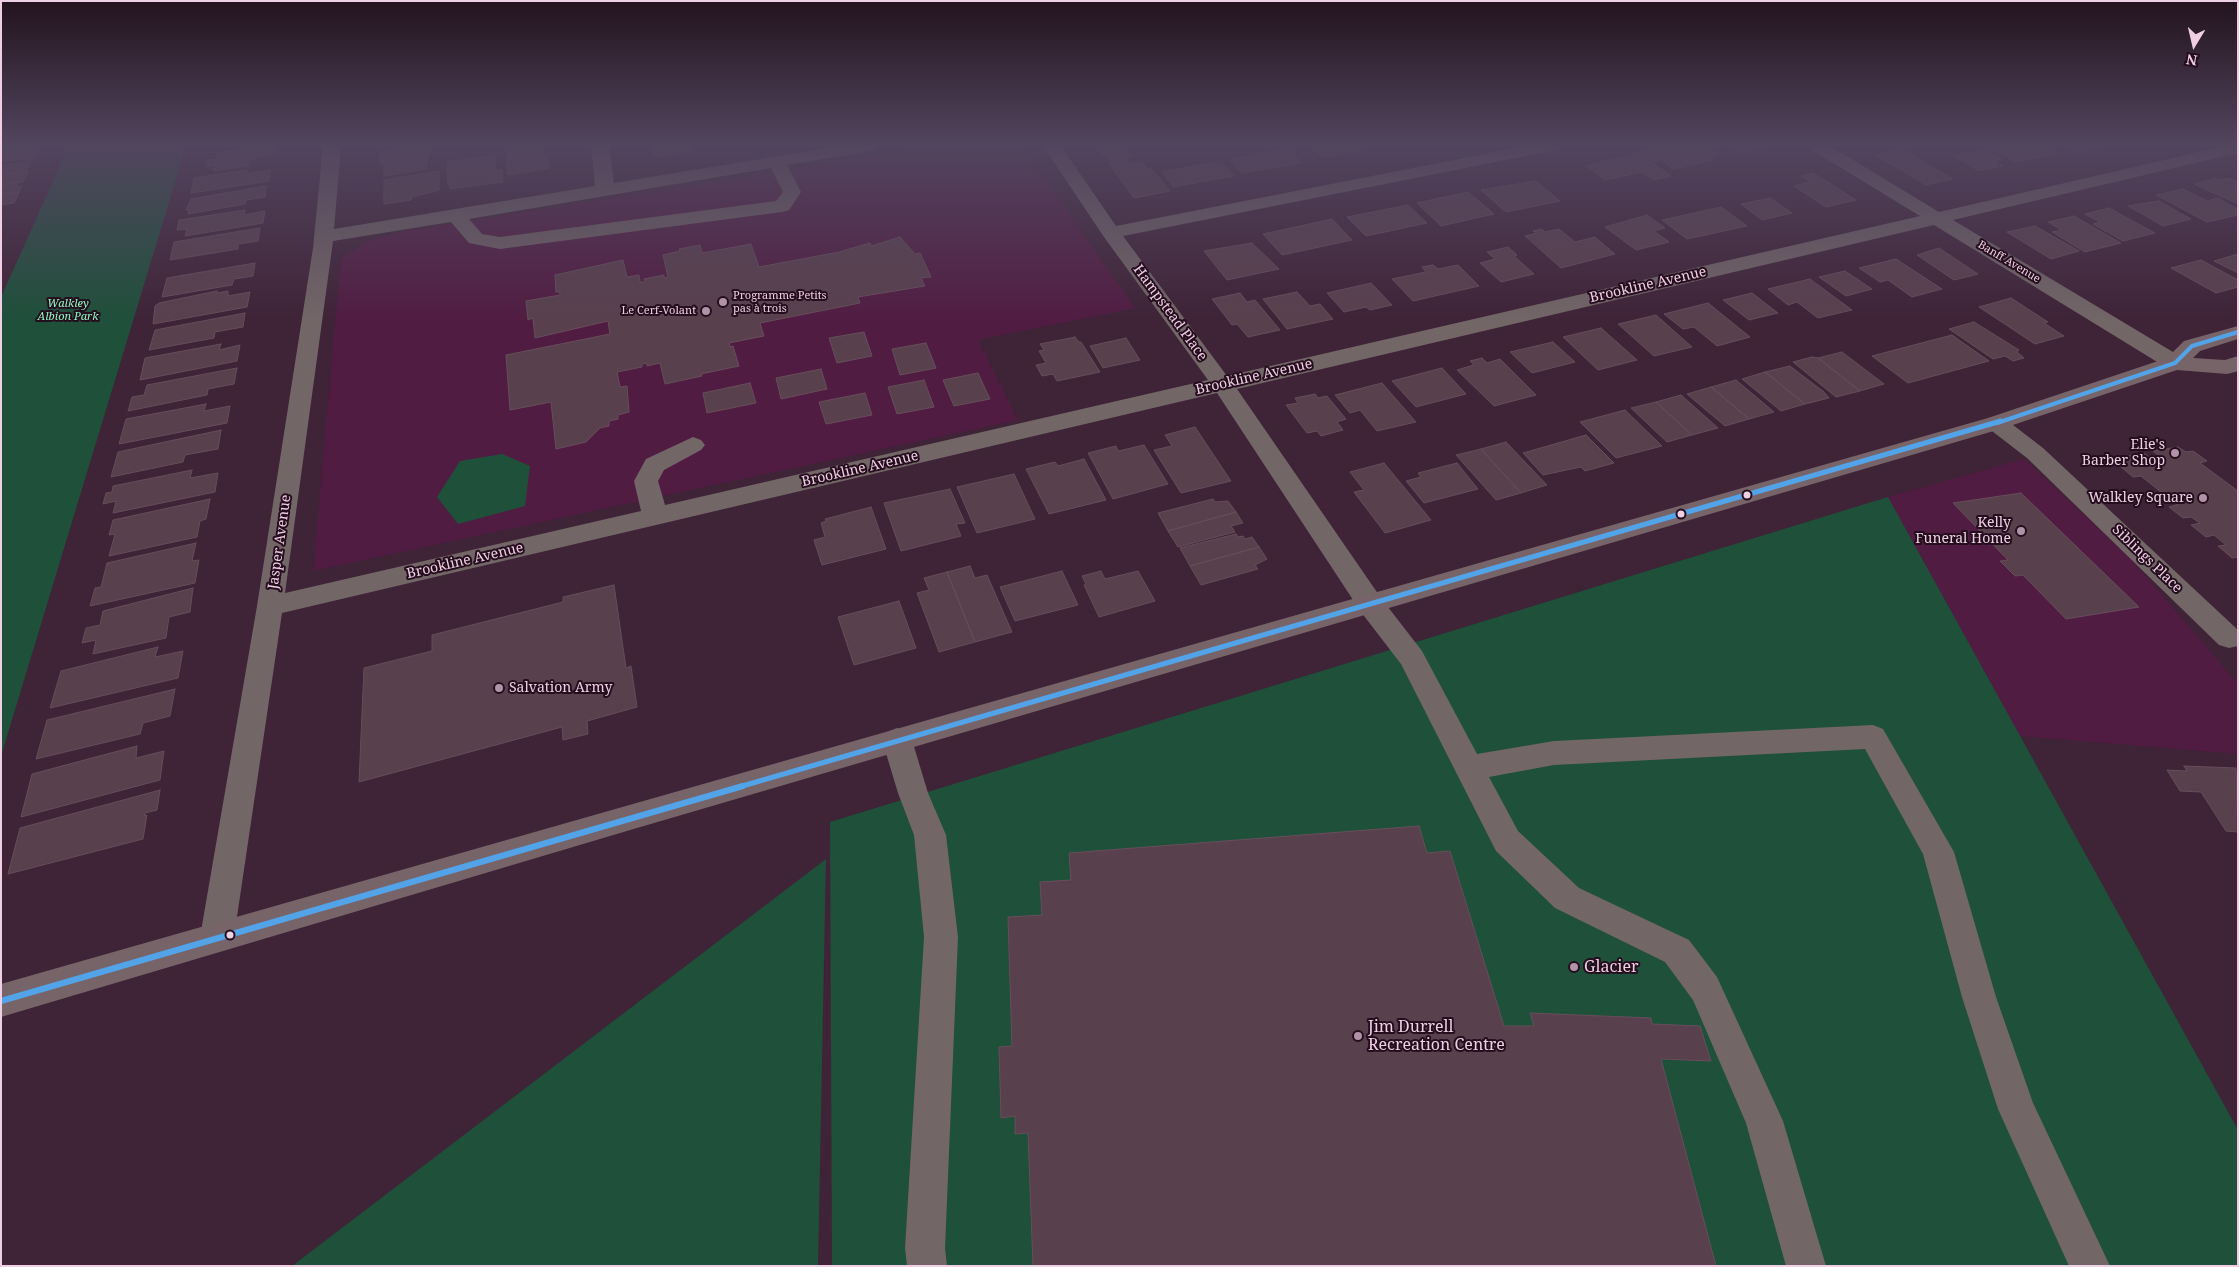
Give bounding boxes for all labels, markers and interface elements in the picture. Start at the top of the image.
north arrow [2169,20,2219,70]
text: N [2185,50,2199,71]
street label: Banff Avenue [1975,238,2043,286]
street label: Hampstead Place [1129,262,1211,364]
street label: Brookline Avenue [1588,263,1708,307]
place label: Programme Petits pas à trois [733,289,827,315]
marker: Programme Petits pas à trois [717,296,729,308]
park label: Walkley Albion Park [38,297,98,323]
place label: Le Cerf-Volant [621,304,696,318]
marker: Le Cerf-Volant [700,305,712,317]
street label: Brookline Avenue [1194,355,1314,399]
place label: Elie's Barber Shop [2082,437,2165,470]
street label: Brookline Avenue [800,447,920,491]
marker: Elie's Barber Shop [2169,447,2181,459]
unlabelled marker [1742,490,1752,500]
place label: Walkley Square [2088,490,2193,506]
marker: Walkley Square [2197,492,2209,504]
street label: Jasper Avenue [265,494,295,590]
unlabelled marker [1676,509,1686,519]
place label: Kelly Funeral Home [1915,515,2011,548]
street label: Siblings Place [2108,521,2186,597]
marker: Kelly Funeral Home [2015,525,2027,537]
street label: Brookline Avenue [405,539,525,583]
place label: Salvation Army [509,680,612,696]
marker: Salvation Army [493,682,505,694]
unlabelled marker [225,930,235,940]
place label: Glacier [1584,957,1638,977]
marker: Glacier [1568,961,1580,973]
place label: Jim Durrell Recreation Centre [1368,1017,1505,1055]
marker: Jim Durrell Recreation Centre [1352,1030,1364,1042]

